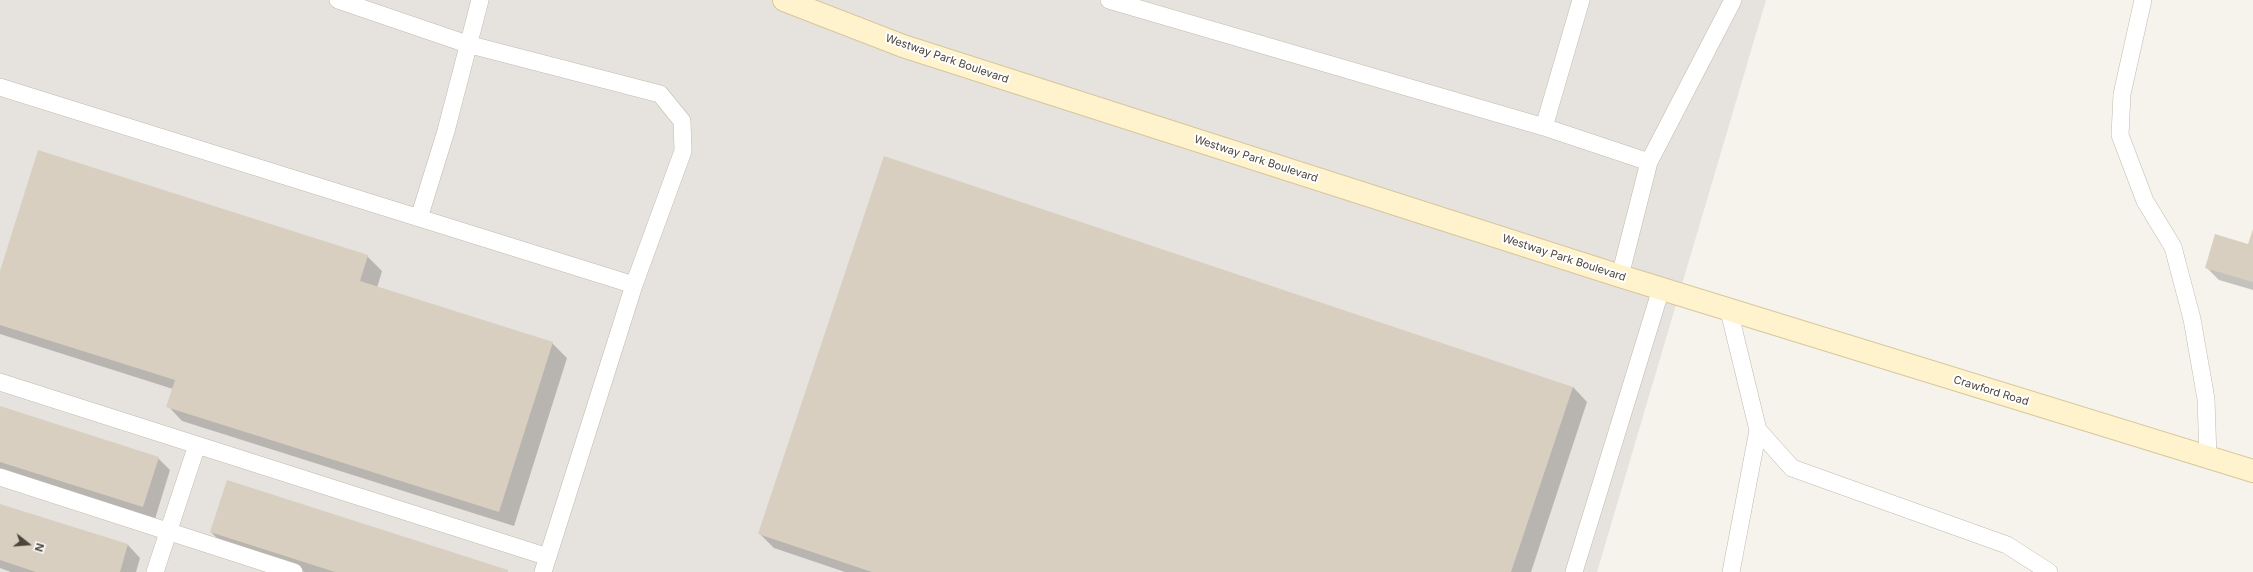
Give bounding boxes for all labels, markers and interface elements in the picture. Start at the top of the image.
street label: Westway Park Boulevard [884,32,1010,86]
street label: Westway Park Boulevard [1192,133,1320,185]
street label: Westway Park Boulevard [1500,232,1628,284]
street label: Crawford Road [1952,373,2030,409]
north arrow [8,524,48,564]
text: N [32,541,47,554]

